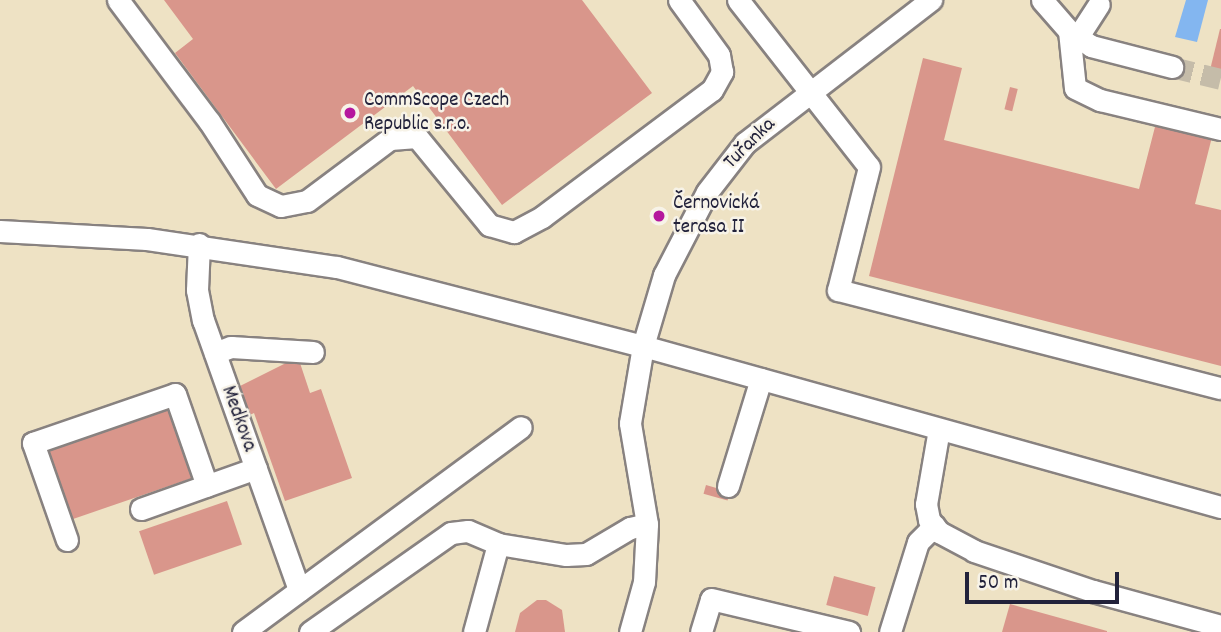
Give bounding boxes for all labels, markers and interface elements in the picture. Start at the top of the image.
place label: CommScope Czech Republic s.r.o. [364,88,509,138]
marker: CommScope Czech Republic s.r.o. [342,105,358,121]
street label: Tuřanka [719,113,781,175]
place label: Černovická terasa II [673,191,760,241]
marker: Černovická terasa II [651,208,667,224]
street label: Medkova [215,383,261,455]
scale bar [969,558,1123,602]
text: 50 m [978,569,1018,599]

